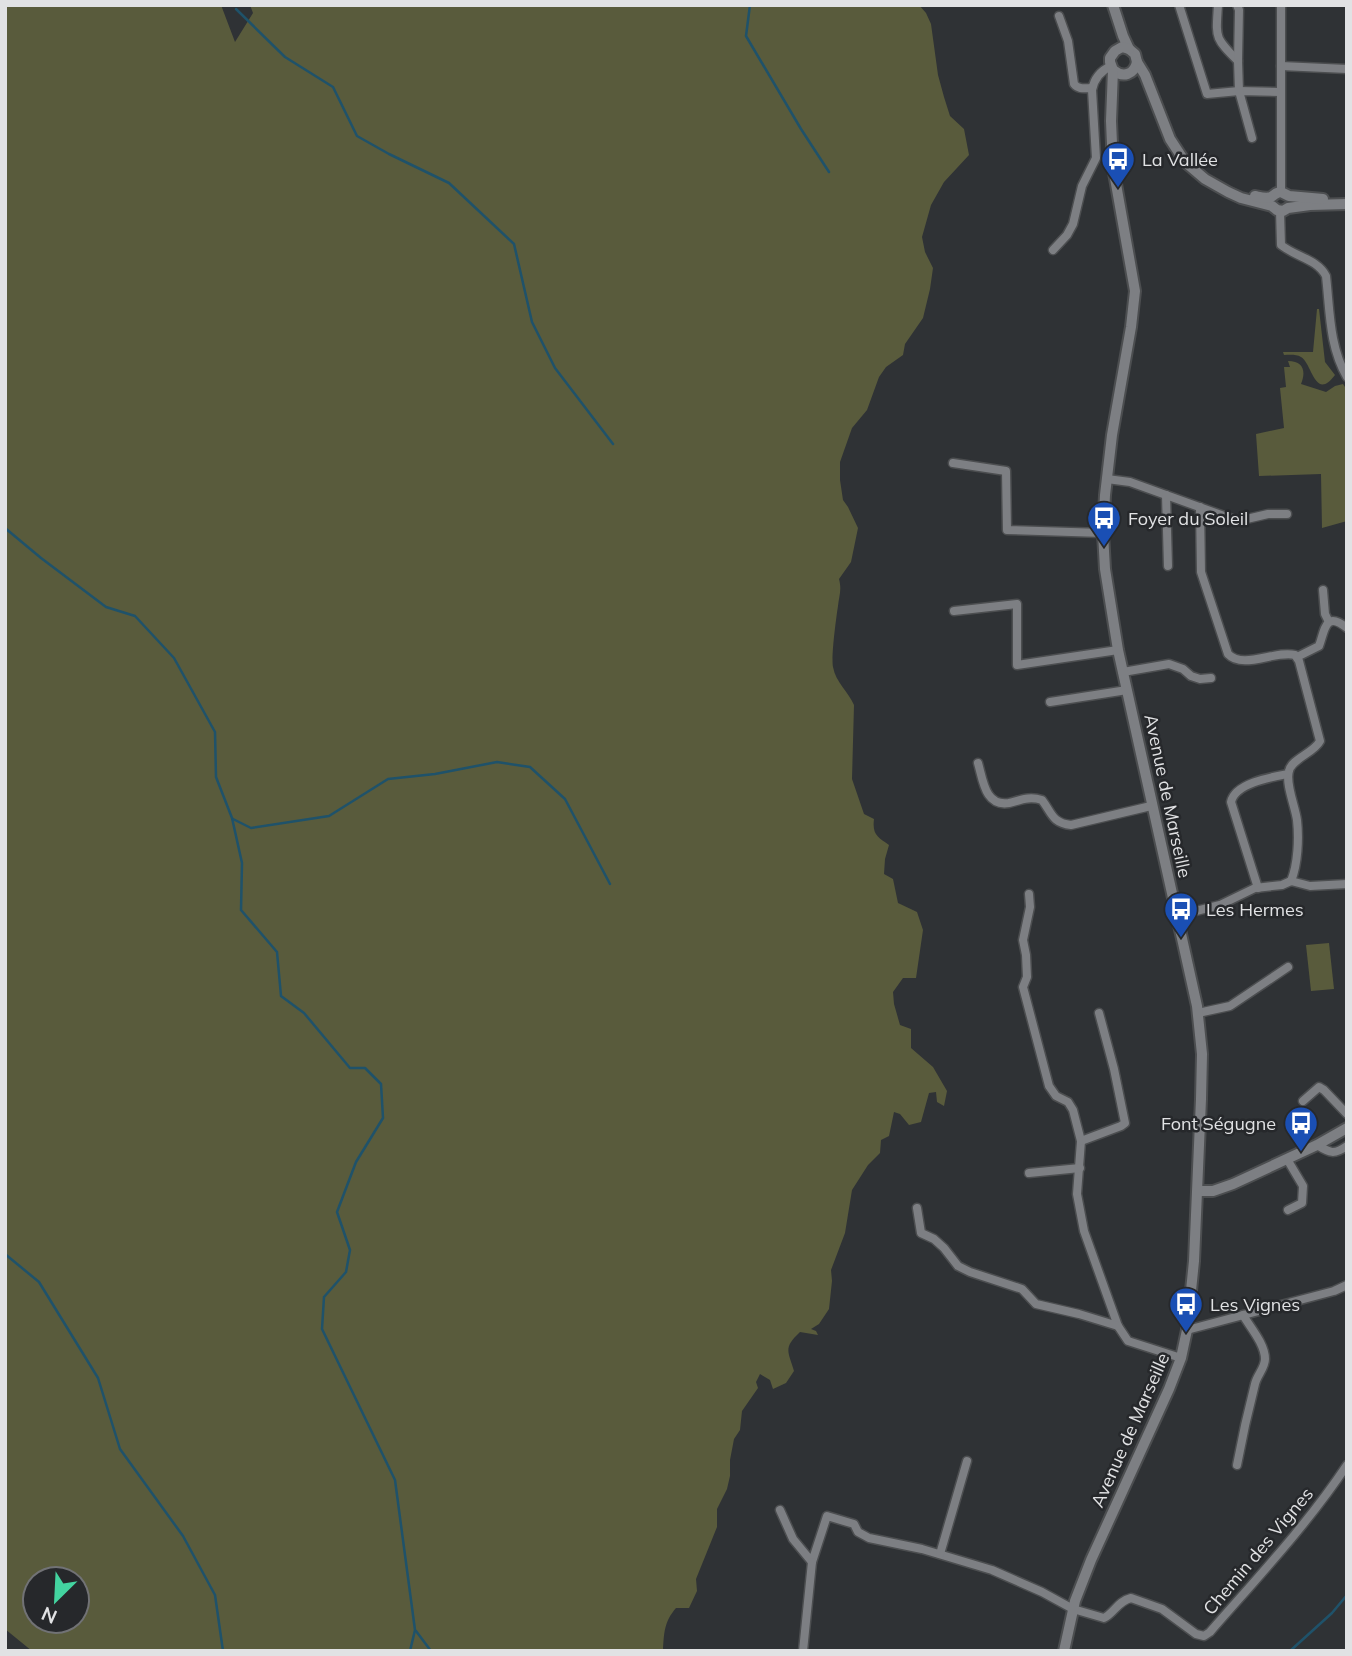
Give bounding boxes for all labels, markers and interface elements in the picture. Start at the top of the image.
bus stop icon: La Vallée [1099,140,1137,189]
place label: La Vallée [1142,148,1218,171]
bus stop icon: Foyer du Soleil [1085,499,1123,548]
place label: Foyer du Soleil [1128,507,1248,530]
street label: Avenue de Marseille [1139,712,1197,880]
bus stop icon: Les Hermes [1162,890,1200,939]
place label: Les Hermes [1206,898,1304,921]
bus stop icon: Font Ségugne [1282,1104,1320,1153]
place label: Font Ségugne [1161,1112,1276,1135]
bus stop icon: Les Vignes [1167,1285,1205,1334]
place label: Les Vignes [1210,1293,1300,1316]
street label: Avenue de Marseille [1086,1349,1174,1511]
street label: Chemin des Vignes [1198,1483,1318,1619]
north arrow [21,1565,91,1635]
text: N [38,1602,61,1629]

